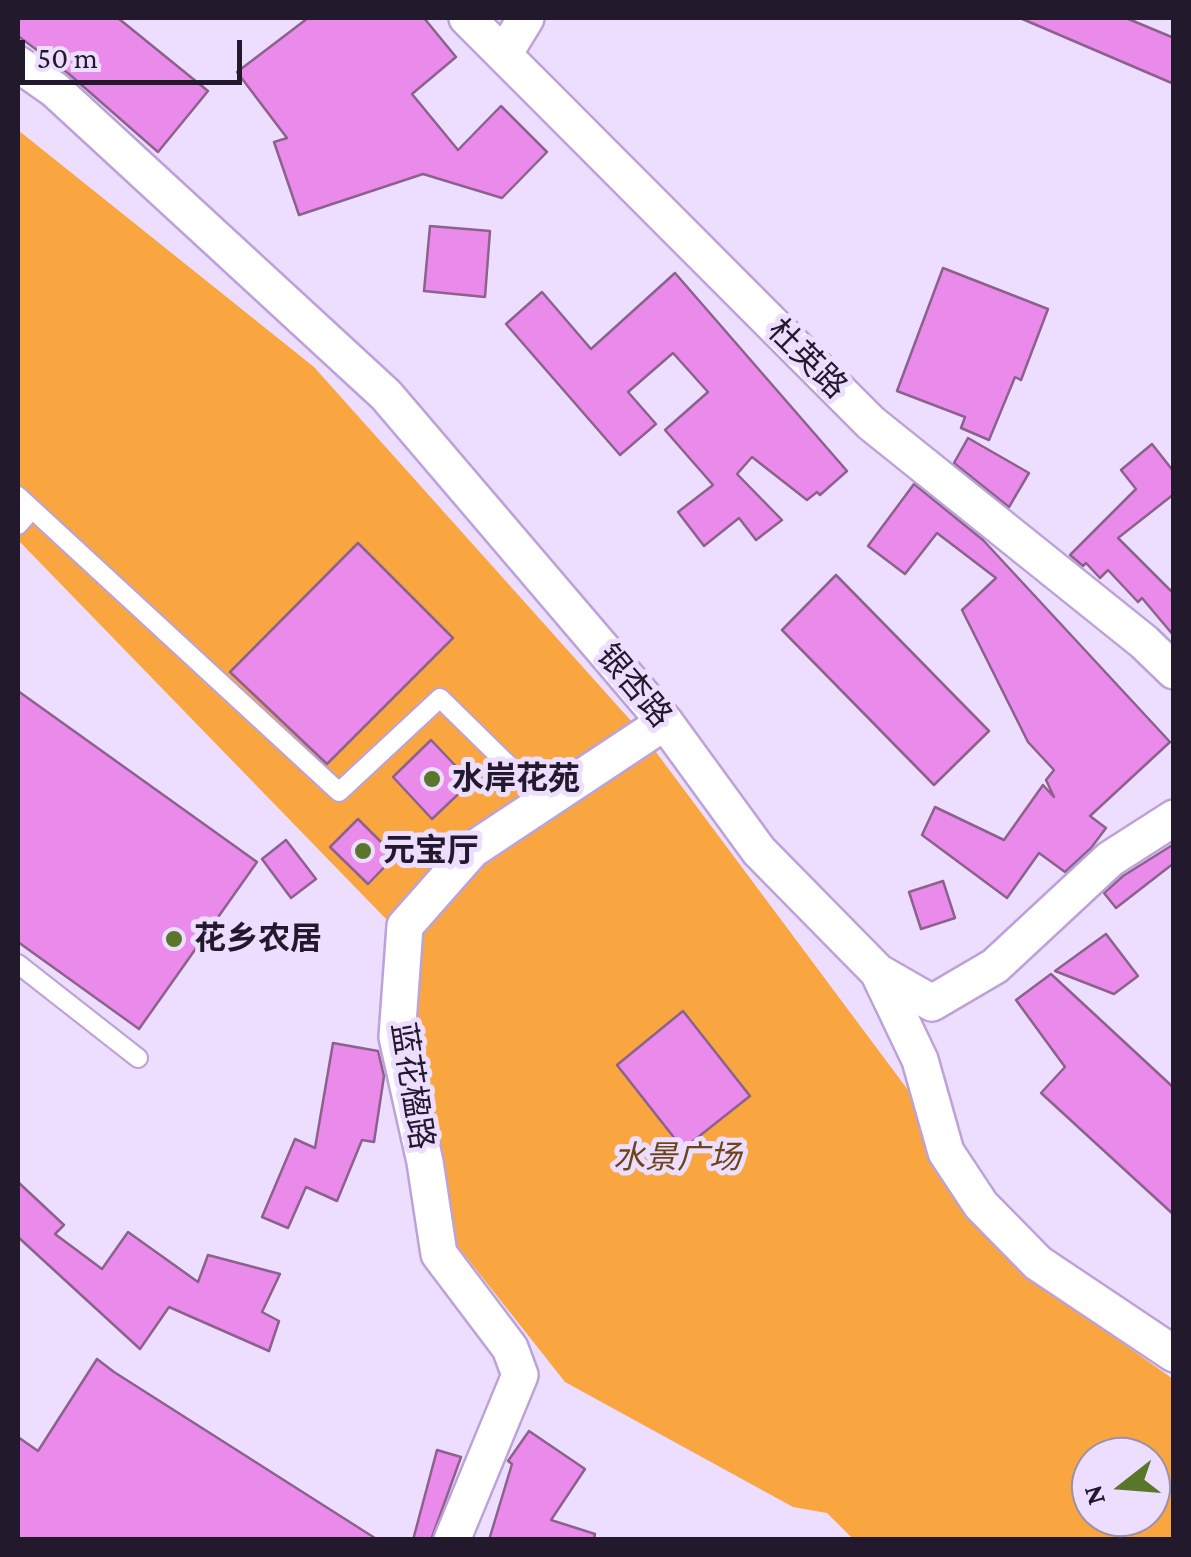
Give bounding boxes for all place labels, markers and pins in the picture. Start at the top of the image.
place label: 水岸花苑 [452,760,580,798]
marker: 水岸花苑 [421,768,443,790]
place label: 元宝厅 [383,832,479,870]
marker: 元宝厅 [352,840,374,862]
place label: 花乡农居 [194,920,322,958]
marker: 花乡农居 [163,928,185,950]

